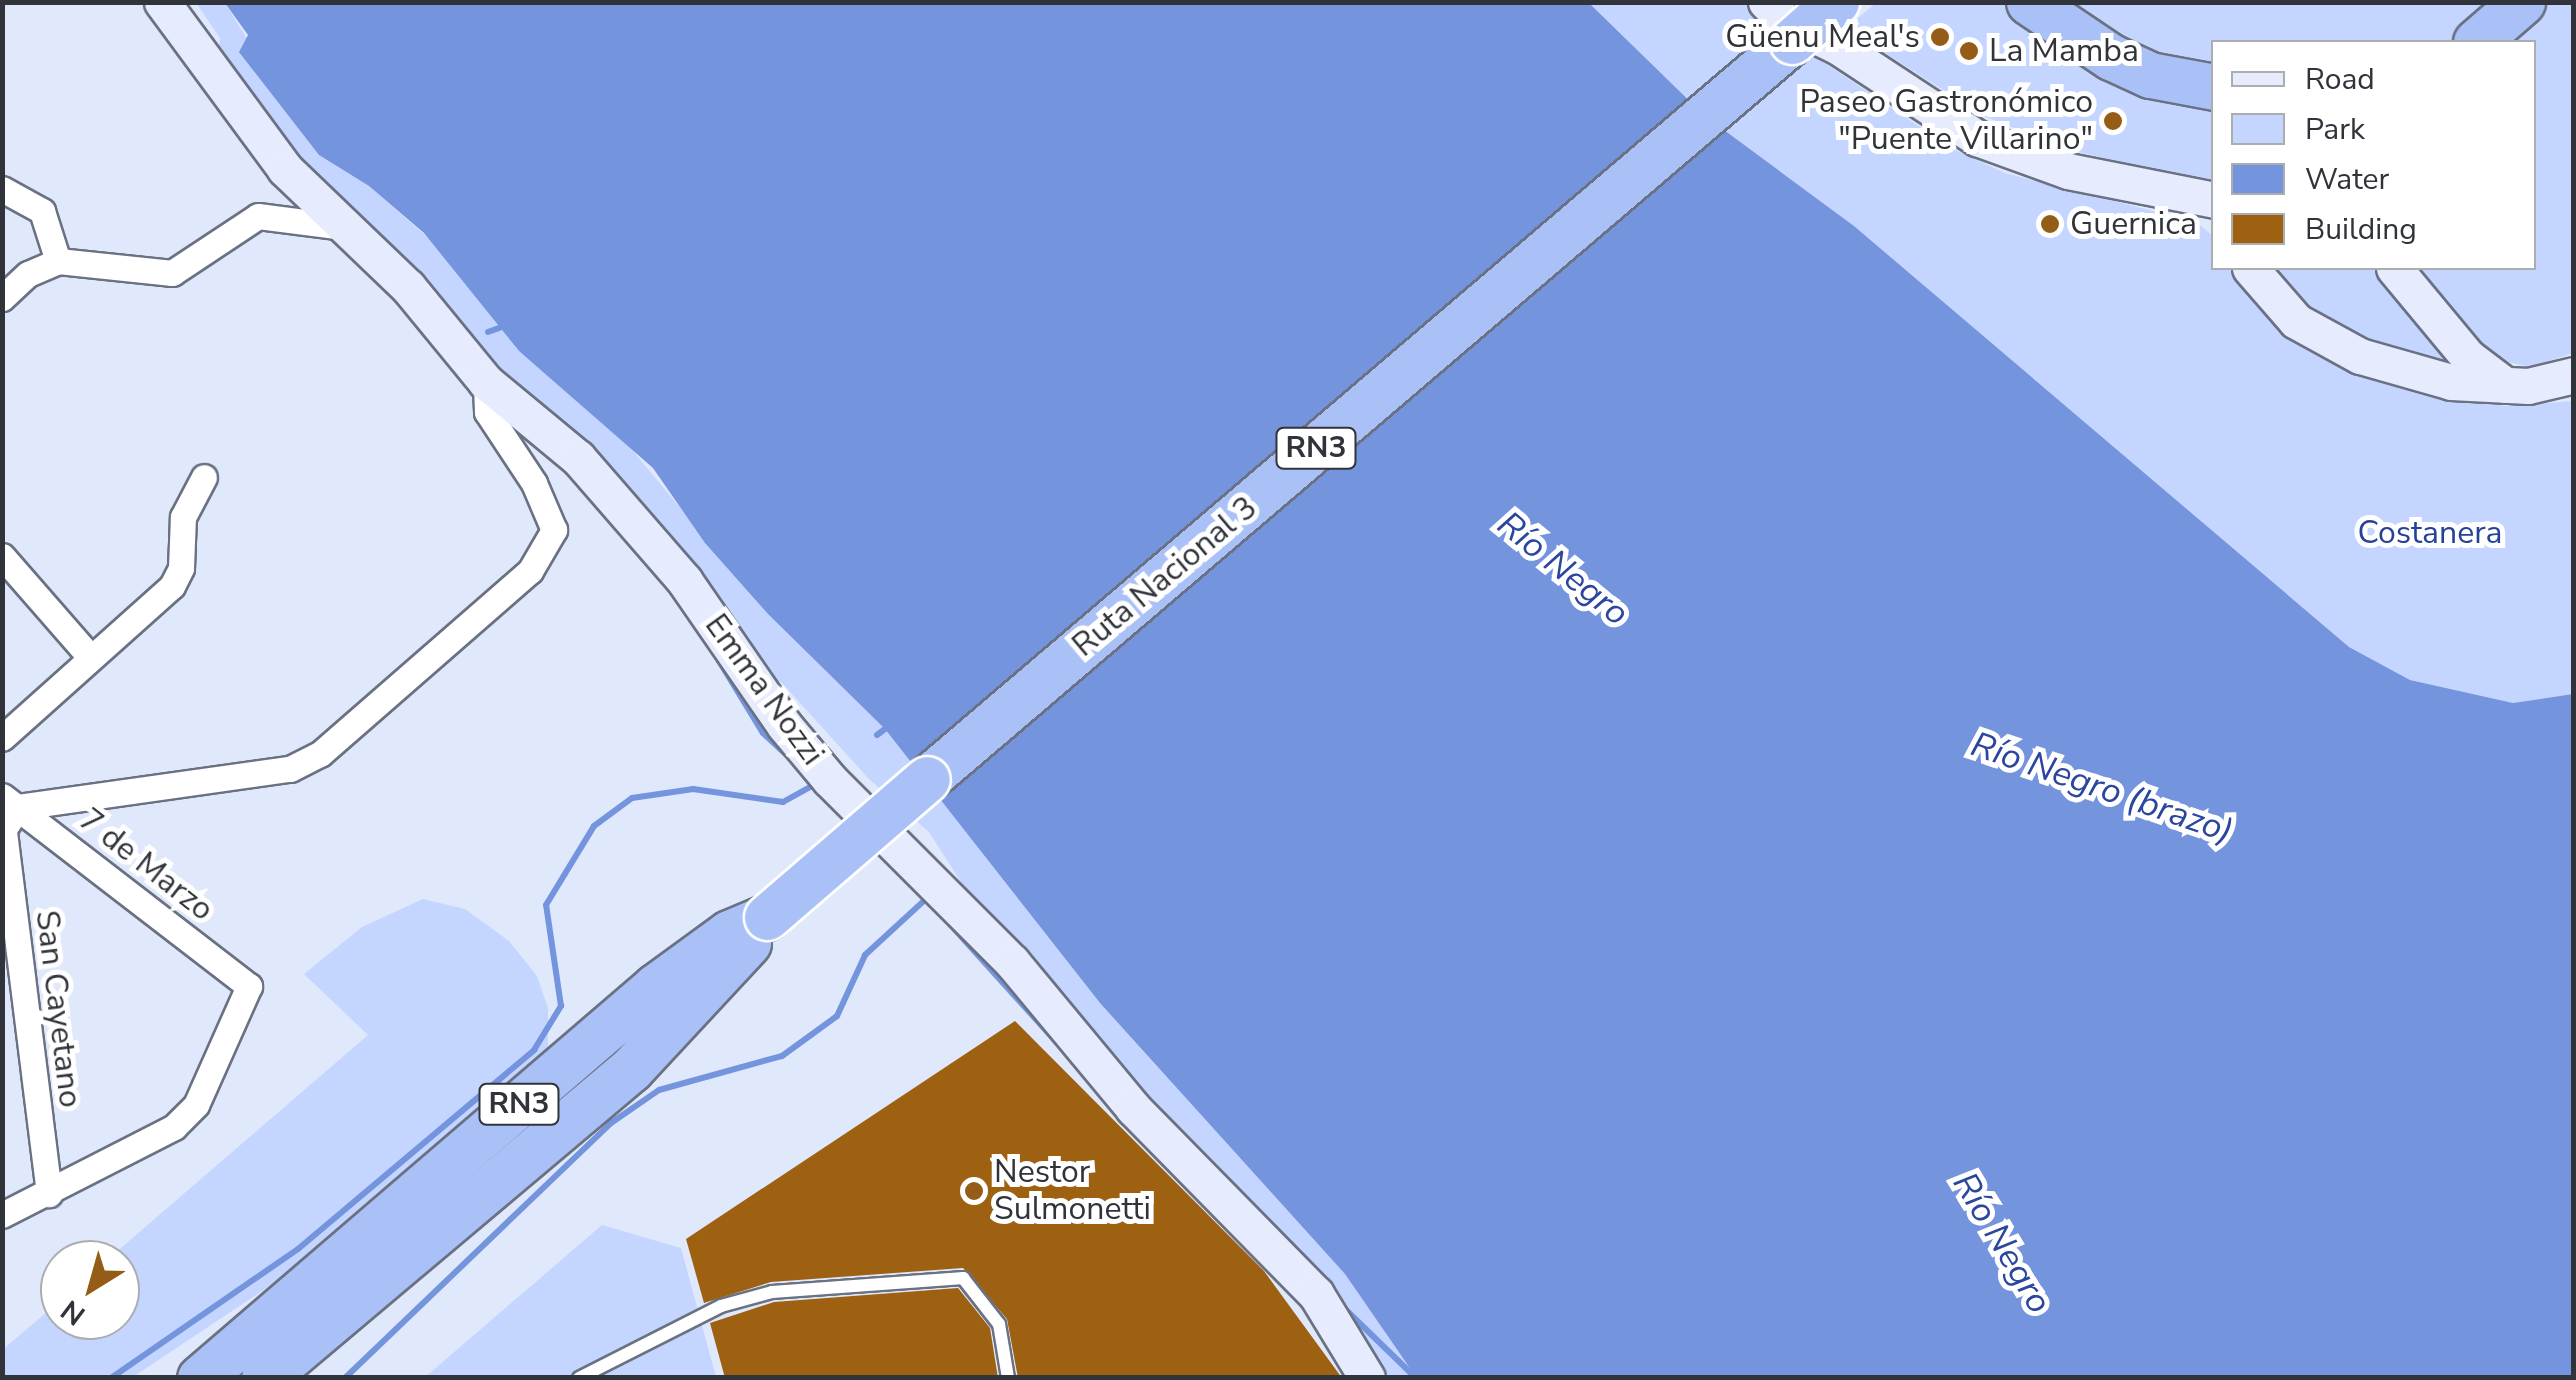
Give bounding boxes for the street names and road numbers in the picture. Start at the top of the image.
road number: RN3 [1274,423,1358,473]
street label: Ruta Nacional 3 [1065,489,1265,665]
street label: Emma Nozzi [696,607,832,773]
street label: 7 de Marzo [71,801,221,929]
street label: San Cayetano [27,908,89,1110]
road number: RN3 [476,1079,562,1129]

